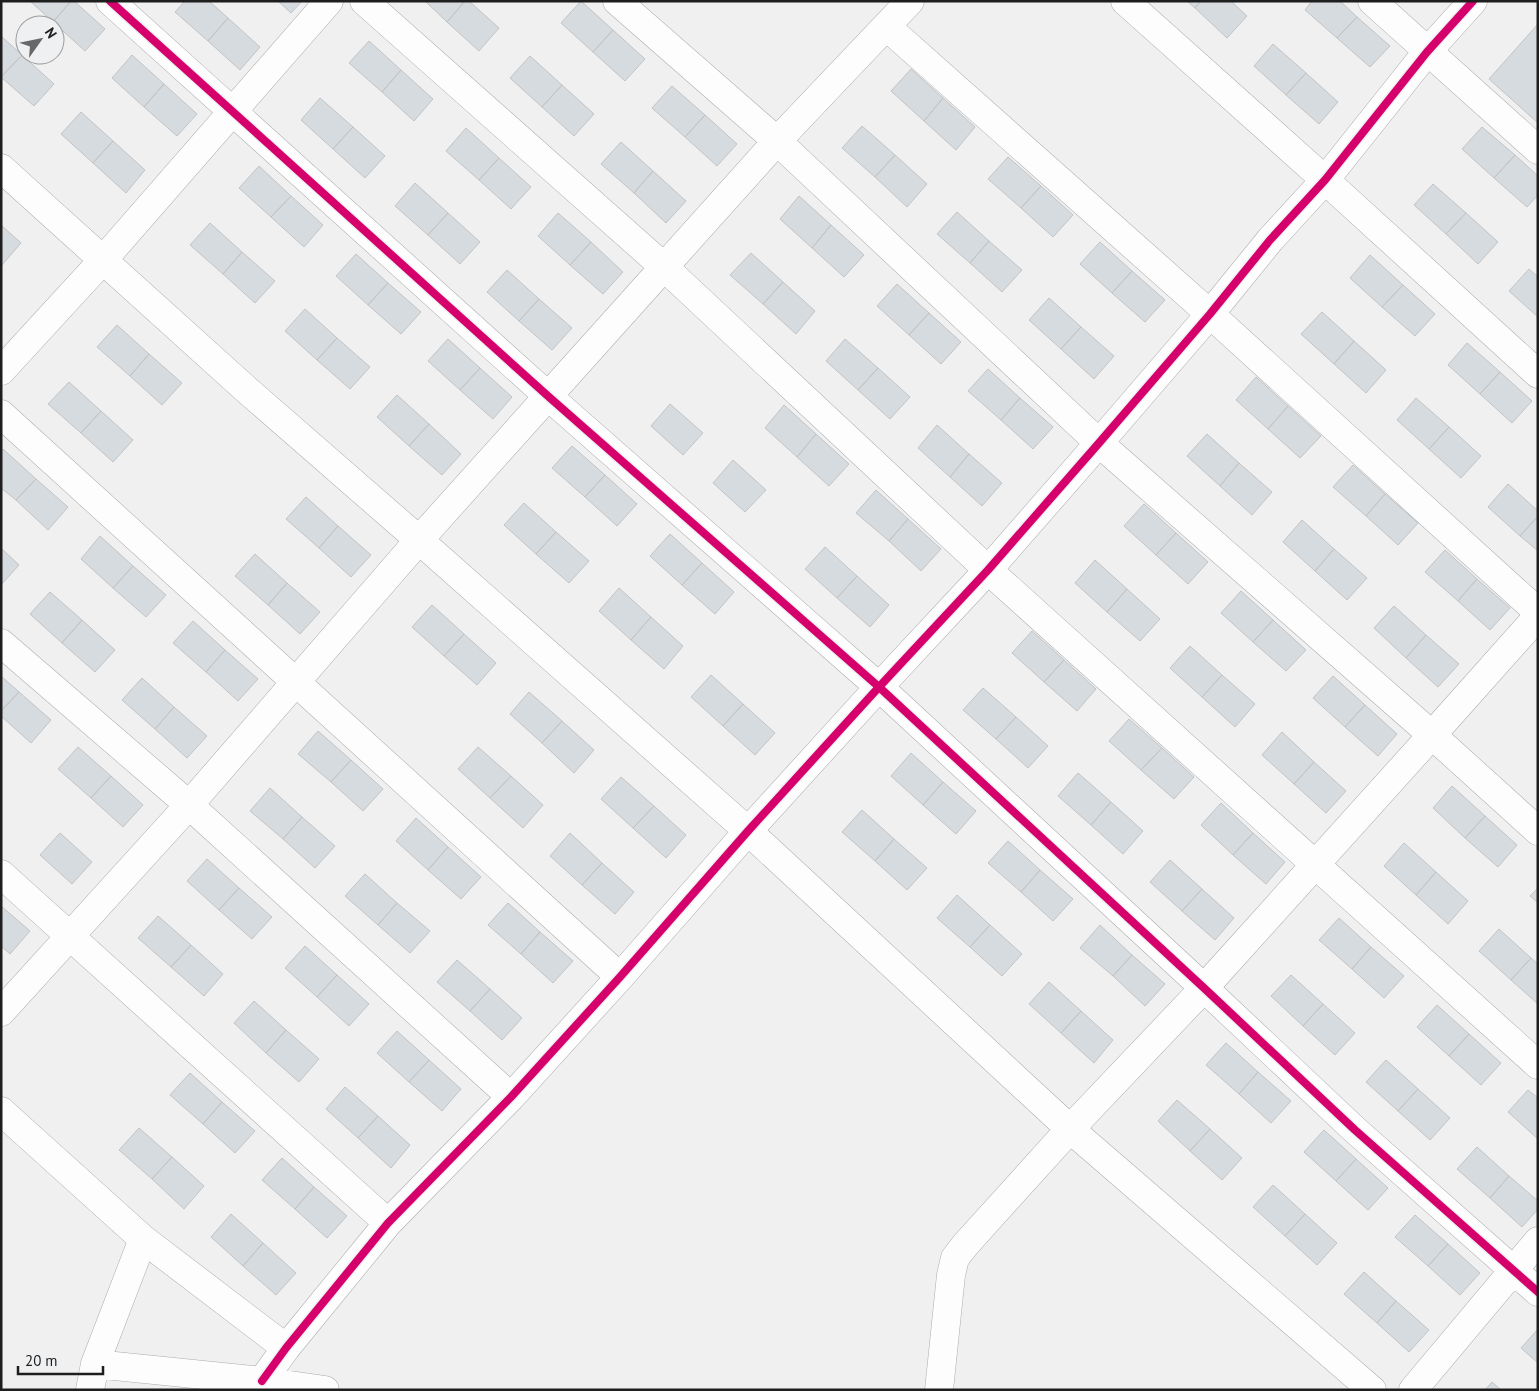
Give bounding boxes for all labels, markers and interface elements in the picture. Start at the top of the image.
north arrow [15,15,65,65]
text: N [41,24,61,42]
scale bar [18,1344,102,1376]
text: 20 m [25,1351,58,1370]

